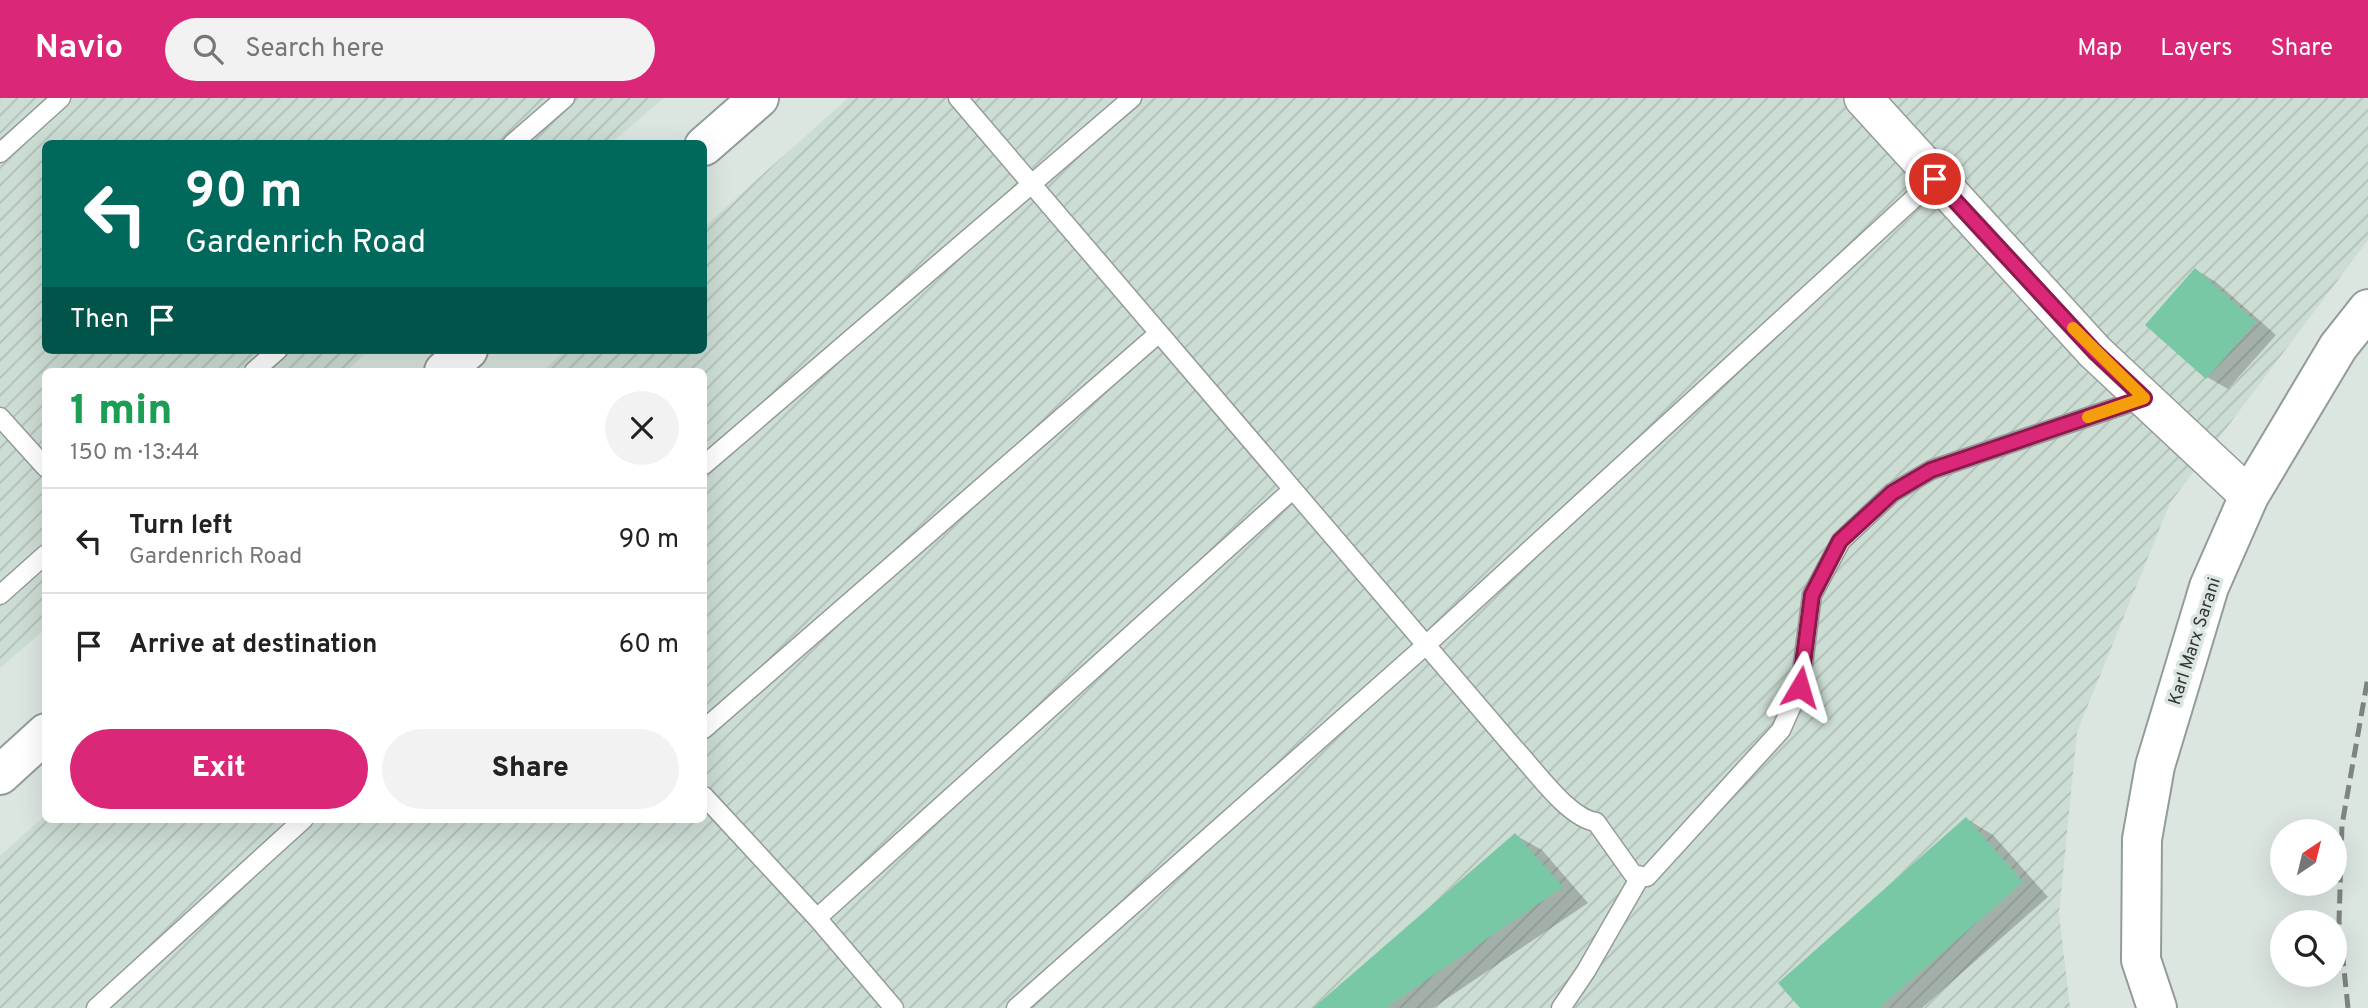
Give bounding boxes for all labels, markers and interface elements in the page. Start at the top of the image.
search box [165,18,655,81]
text: Navio [35,28,123,70]
icon: search [189,30,227,68]
text: Search here [245,33,384,66]
text: Map [2077,34,2122,64]
text: Layers [2160,34,2232,64]
text: Share [2270,34,2333,64]
pin [1905,149,1965,209]
icon: arrive [1916,160,1954,198]
text: 90 m [185,163,303,225]
icon: left [70,168,161,259]
text: Gardenrich Road [185,224,426,264]
icon: arrive [143,301,181,339]
text: Then [70,304,129,337]
text: 1 min [70,386,173,439]
button: close [605,391,679,465]
text: 150 m · 13:44 [70,439,199,468]
text: Turn left [129,510,233,543]
icon: left [70,522,108,560]
text: 90 m [619,524,679,557]
text: Gardenrich Road [129,543,302,572]
street label: Karl Marx Sarani [2164,575,2227,708]
icon: arrive [70,627,108,665]
text: Arrive at destination [129,629,377,662]
text: 60 m [619,629,679,662]
position arrow [1763,650,1837,724]
button: Exit [70,729,368,809]
button: Share [382,729,679,809]
north arrow [2270,819,2347,896]
map controls [2270,819,2347,987]
button: search [2270,910,2347,987]

